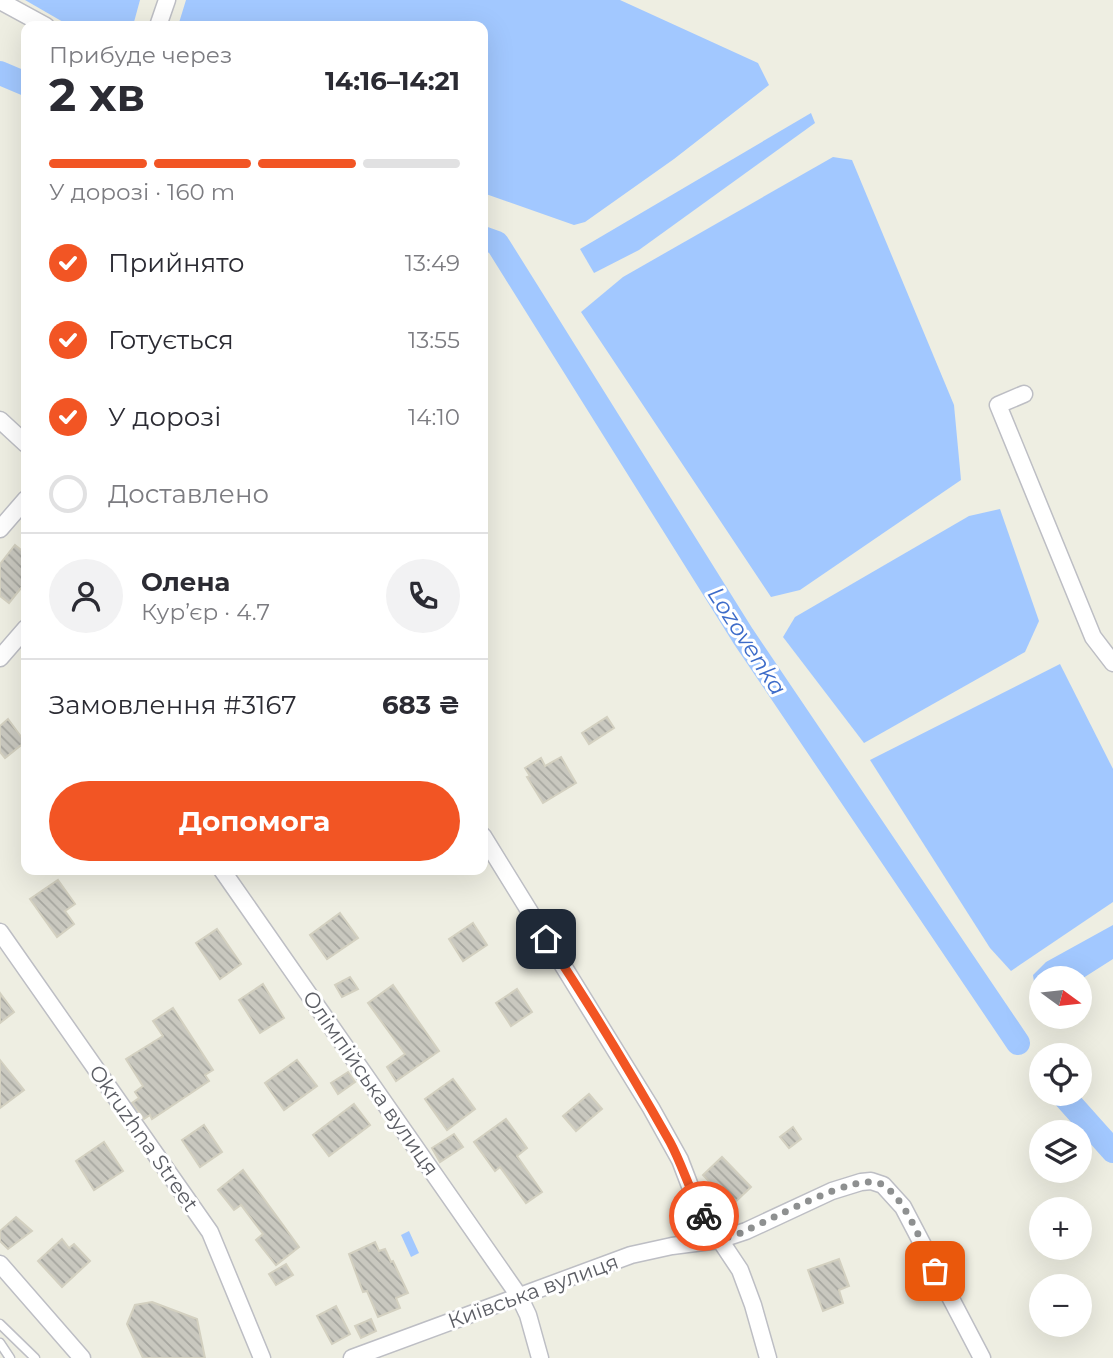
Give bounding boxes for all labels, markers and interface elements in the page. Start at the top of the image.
text: Прибуде через [49,41,232,69]
text: 14:16–14:21 [325,65,460,97]
text: 2 хв [49,66,145,123]
text: У дорозі · 160 m [49,178,235,206]
icon: check [49,244,87,282]
text: Прийнято [108,247,245,279]
text: 13:49 [405,249,460,277]
icon: check [49,321,87,359]
text: Готується [108,324,234,356]
text: 13:55 [408,326,460,354]
icon: check [49,398,87,436]
text: У дорозі [108,401,221,433]
text: 14:10 [408,403,460,431]
text: Доставлено [108,478,269,510]
button: person [49,559,123,633]
button: phone [386,559,460,633]
text: Олена [141,566,230,598]
water label: Lozovenka [702,582,792,700]
text: Кур’єр · 4.7 [141,598,270,626]
text: Замовлення #3167 [49,689,296,721]
text: 683 ₴ [382,689,460,721]
button: Допомога [49,781,460,861]
pin [516,909,576,969]
icon: home [527,920,565,958]
north arrow [1029,966,1092,1029]
map controls [1029,966,1092,1337]
street label: Олімпійська вулиця [298,986,444,1180]
button: locate [1029,1043,1092,1106]
street label: Okruzhna Street [84,1060,204,1216]
button: layers [1029,1120,1092,1183]
courier [669,1181,739,1251]
icon: bike [685,1197,723,1235]
button: + [1029,1197,1092,1260]
pin [905,1241,965,1301]
street label: Київська вулиця [444,1249,622,1333]
icon: bag [916,1252,954,1290]
button: − [1029,1274,1092,1337]

